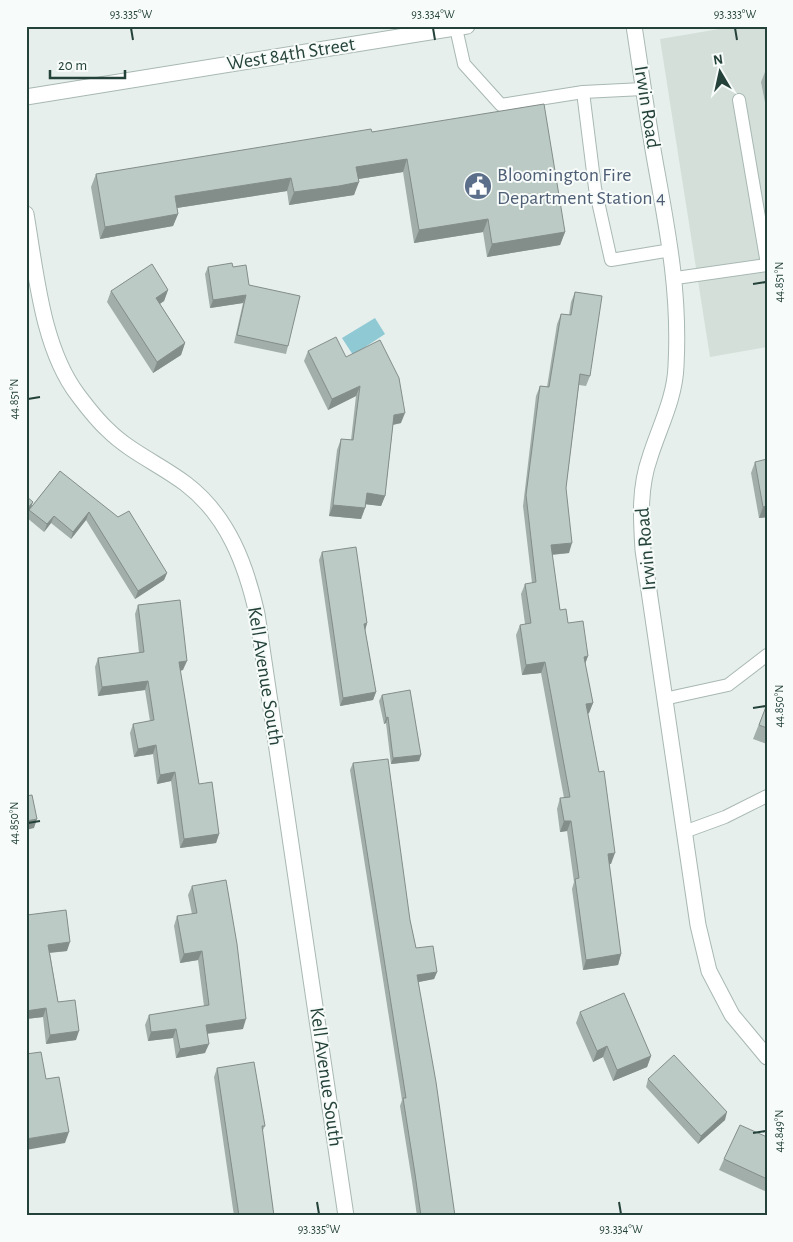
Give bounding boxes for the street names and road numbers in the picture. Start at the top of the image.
street label: West 84th Street [225,34,357,74]
street label: Irwin Road [631,64,663,150]
street label: Irwin Road [632,506,660,592]
street label: Kell Avenue South [244,605,286,747]
street label: Kell Avenue South [306,1006,346,1148]

